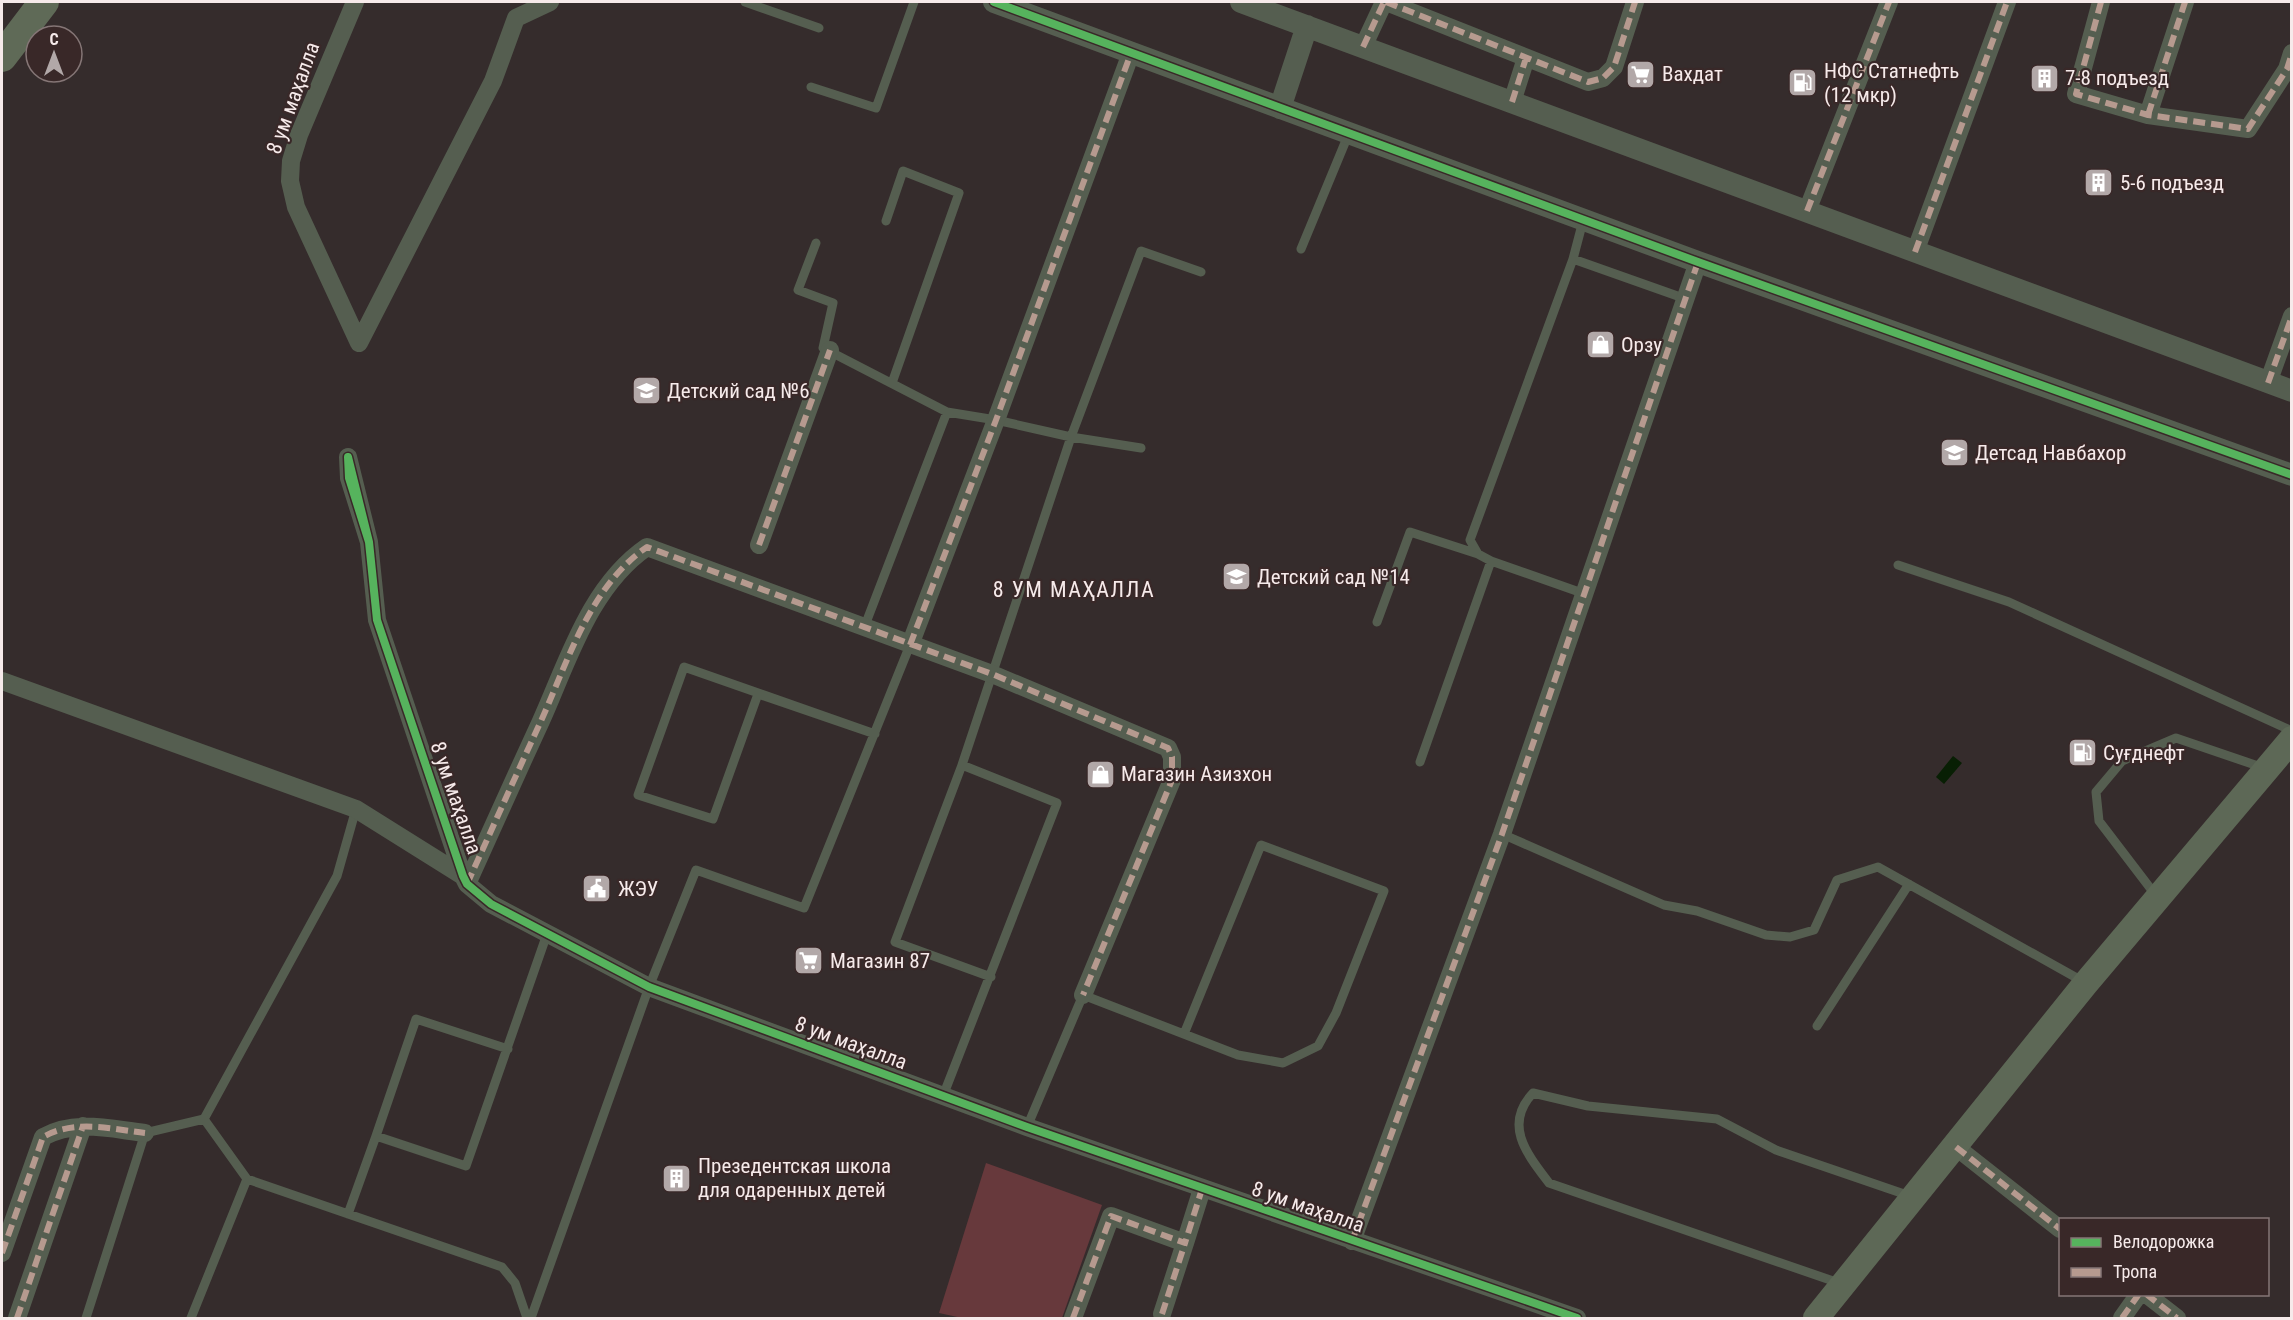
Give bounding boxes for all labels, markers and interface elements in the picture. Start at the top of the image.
north arrow [24,24,84,84]
text: С [49,30,59,49]
street label: 8 ум маҳалла [262,39,324,157]
supermarket icon: Вахдат [1625,58,1657,90]
place label: НФС Статнефть (12 мкр) [1824,59,1959,107]
place label: Вахдат [1662,62,1723,86]
building icon: 7-8 подъезд [2028,62,2060,94]
place label: 7-8 подъезд [2065,66,2169,90]
fuel station icon: НФС Статнефть (12 мкр) [1787,67,1819,99]
building icon: 5-6 подъезд [2083,167,2115,199]
place label: 5-6 подъезд [2120,171,2224,195]
shop icon: Орзу [1584,329,1616,361]
place label: Орзу [1621,333,1662,357]
school or university icon: Детский сад №6 [630,375,662,407]
place label: Детский сад №6 [667,379,810,403]
school or university icon: Детсад Навбахор [1938,437,1970,469]
place label: Детсад Навбахор [1975,441,2126,465]
school or university icon: Детский сад №14 [1220,561,1252,593]
place label: Детский сад №14 [1257,565,1410,589]
district label: 8 УМ МАҲАЛЛА [993,577,1155,602]
fuel station icon: Суғднефт [2066,737,2098,769]
street label: 8 ум маҳалла [426,739,486,857]
place label: Суғднефт [2103,741,2185,765]
shop icon: Магазин Азизхон [1084,758,1116,790]
place label: Магазин Азизхон [1121,762,1272,786]
public building icon: ЖЭУ [581,873,613,905]
place label: ЖЭУ [618,877,658,901]
supermarket icon: Магазин 87 [793,945,825,977]
place label: Магазин 87 [830,949,930,973]
street label: 8 ум маҳалла [792,1012,910,1074]
place label: Презедентская школа для одаренных детей [698,1154,891,1202]
building icon: Презедентская школа для одаренных детей [661,1162,693,1194]
street label: 8 ум маҳалла [1249,1177,1367,1237]
legend [2059,1218,2269,1296]
text: Велодорожка [2113,1231,2214,1252]
text: Тропа [2113,1261,2157,1282]

